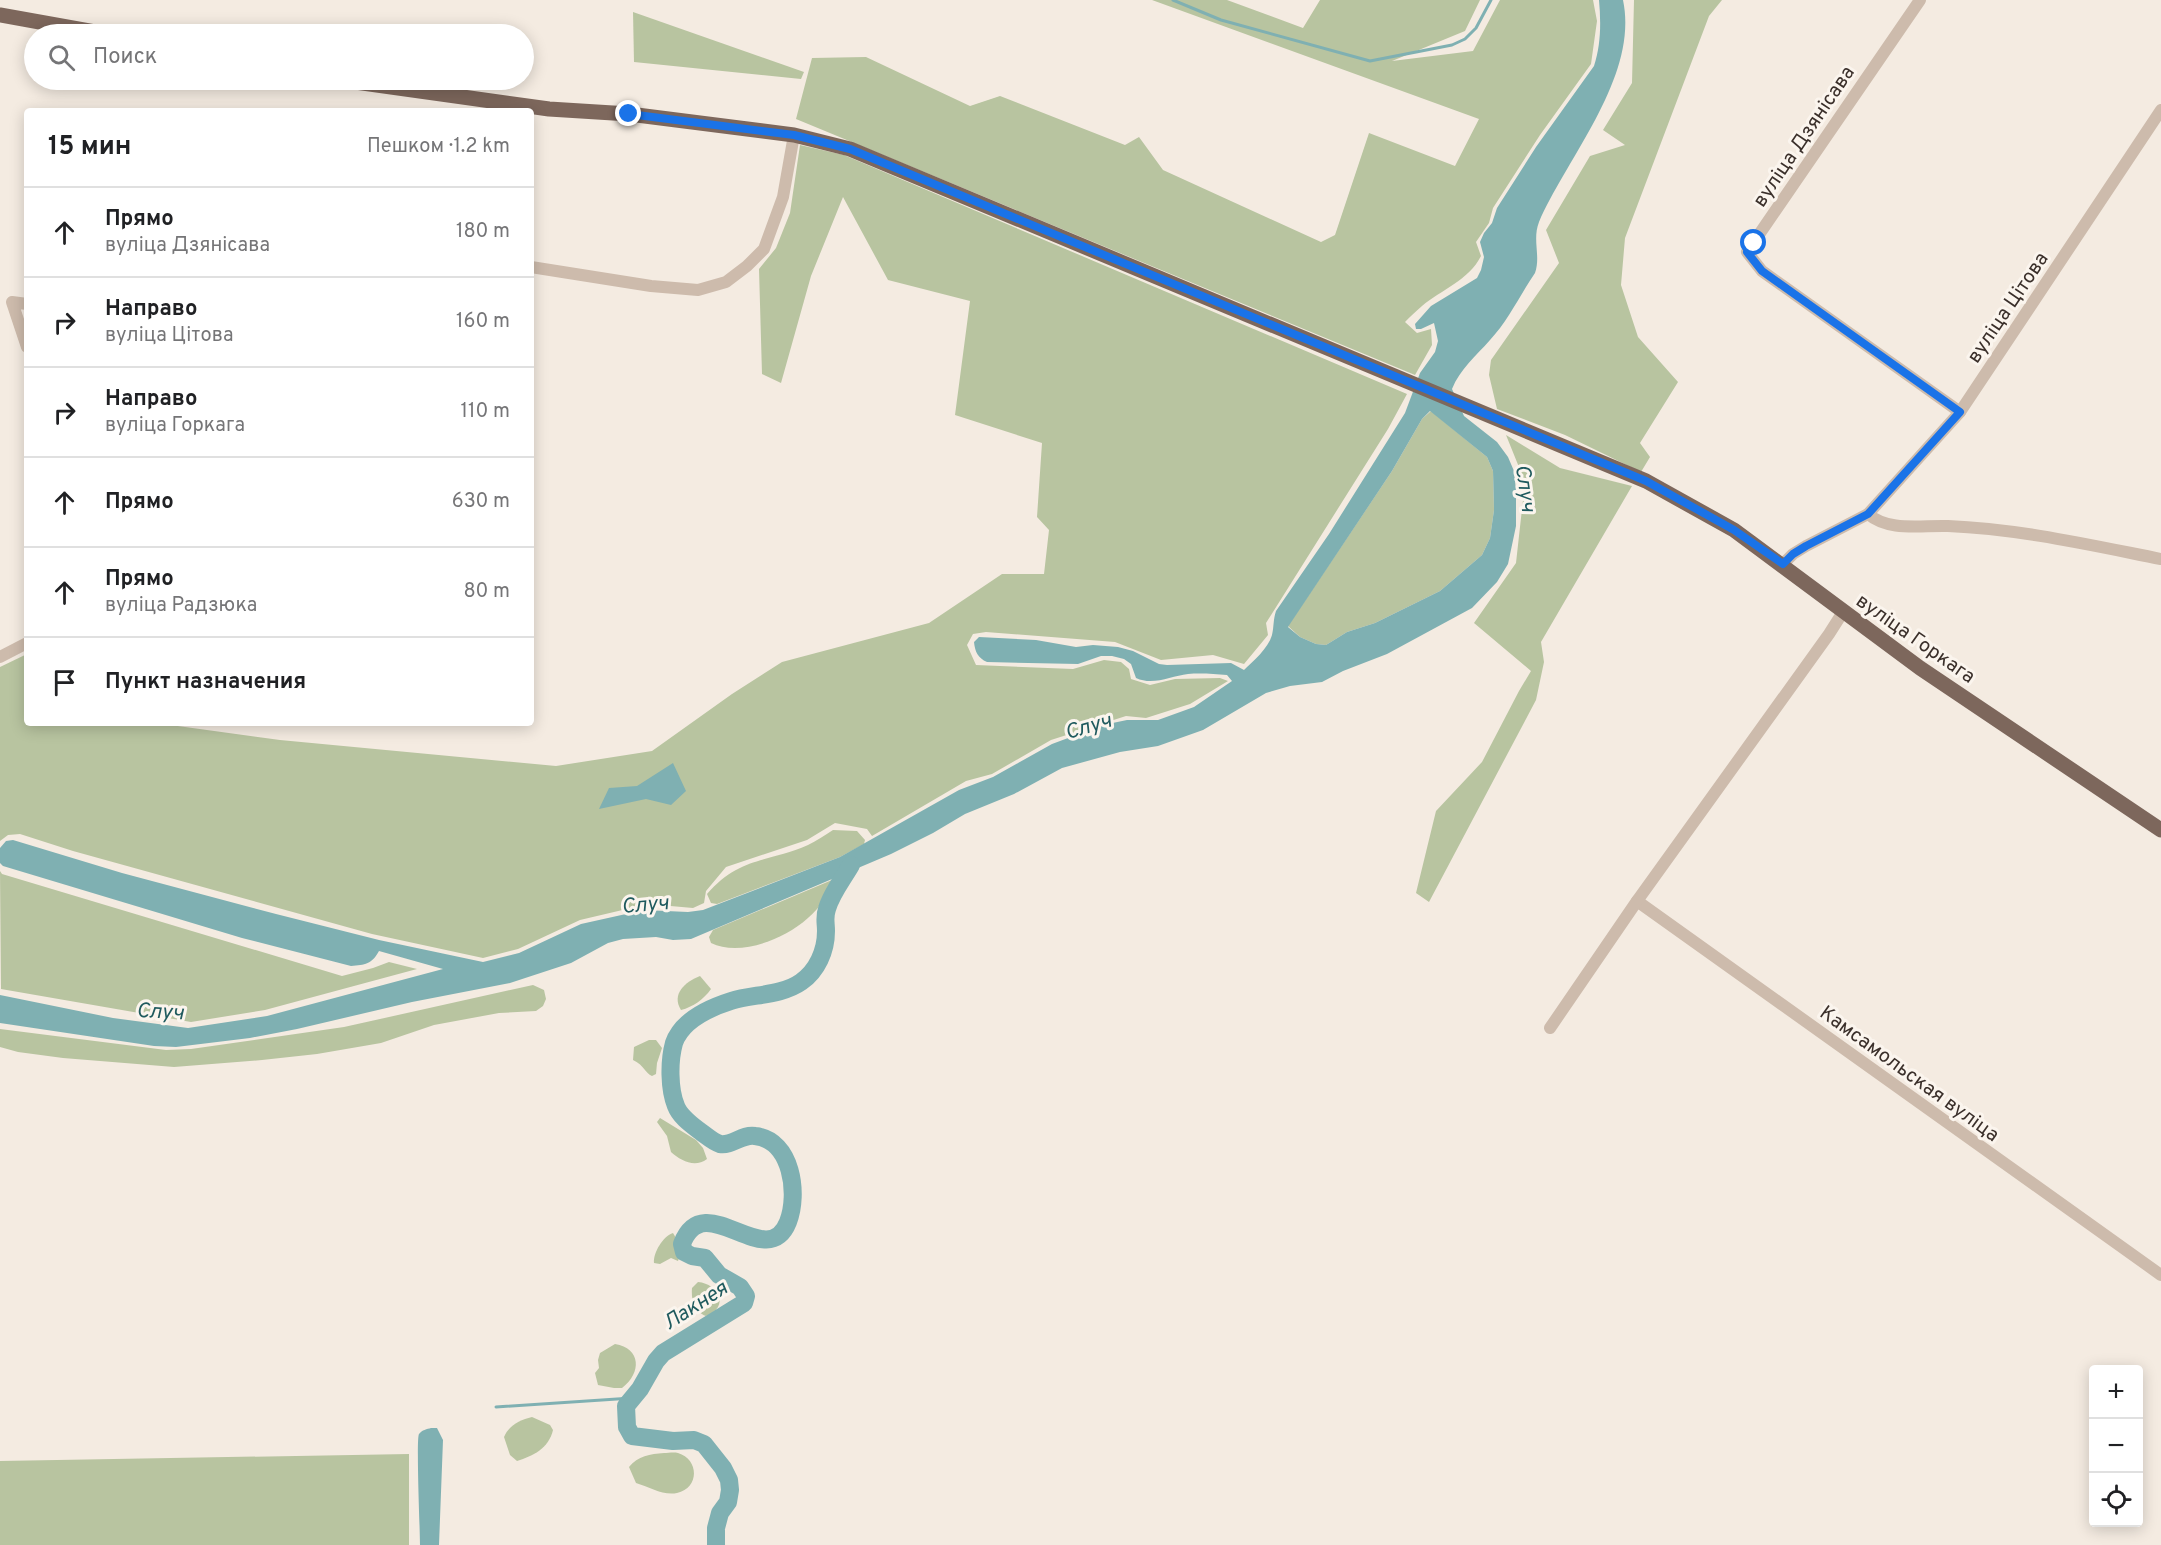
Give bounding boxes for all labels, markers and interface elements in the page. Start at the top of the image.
search box [24,24,534,90]
icon: search [45,41,78,74]
text: Поиск [93,44,157,71]
street label: вуліца Дзянісава [1748,61,1862,213]
route end [615,100,641,126]
text: 15 мин [48,131,131,164]
text: Пешком · 1.2 km [367,134,510,160]
text: Прямо [105,206,174,233]
icon: ahead [48,216,81,249]
text: 180 m [456,219,510,245]
route start [1740,229,1766,255]
text: вуліца Дзянісава [105,233,270,259]
street label: вуліца Цітова [1962,248,2055,369]
text: Направо [105,296,197,323]
icon: right [48,306,81,339]
text: 160 m [456,309,510,335]
text: вуліца Цітова [105,323,233,349]
text: Направо [105,386,197,413]
icon: right [48,396,81,429]
text: 110 m [461,399,510,425]
text: вуліца Горкага [105,413,245,439]
water label: Случ [1508,463,1541,514]
icon: ahead [48,486,81,519]
text: Прямо [105,489,174,516]
text: 630 m [452,489,510,515]
text: Прямо [105,566,174,593]
icon: ahead [48,576,81,609]
text: 80 m [464,579,510,605]
street label: вуліца Горкага [1850,589,1980,690]
text: вуліца Радзюка [105,593,257,619]
icon: arrive [48,666,81,699]
text: Пункт назначения [105,669,306,696]
water label: Случ [1062,708,1115,747]
water label: Случ [620,890,671,921]
water label: Случ [136,998,185,1027]
street label: Камсамольская вуліца [1814,1001,2004,1149]
water label: Лакнея [658,1275,734,1337]
map controls [2089,1365,2143,1527]
button: + [2089,1365,2143,1419]
button: − [2089,1419,2143,1473]
button: locate [2089,1473,2143,1527]

